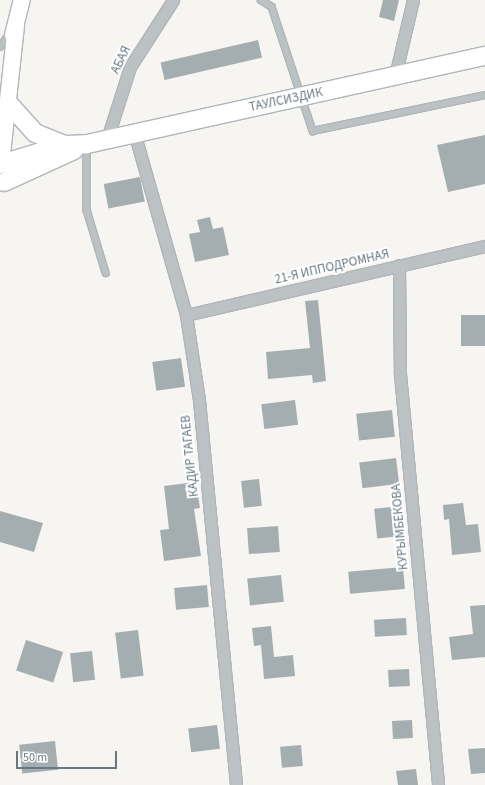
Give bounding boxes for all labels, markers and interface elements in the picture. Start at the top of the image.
street label: АБАЯ [108,43,134,77]
street label: ТАУЛСИЗДИК [248,85,324,115]
street label: 21-Я ИППОДРОМНАЯ [273,246,391,288]
street label: КАДИР ТАГАЕВ [178,414,202,498]
street label: КУРЫМБЕКОВА [388,483,412,571]
scale bar [18,743,119,769]
text: 50 m [23,749,47,766]

